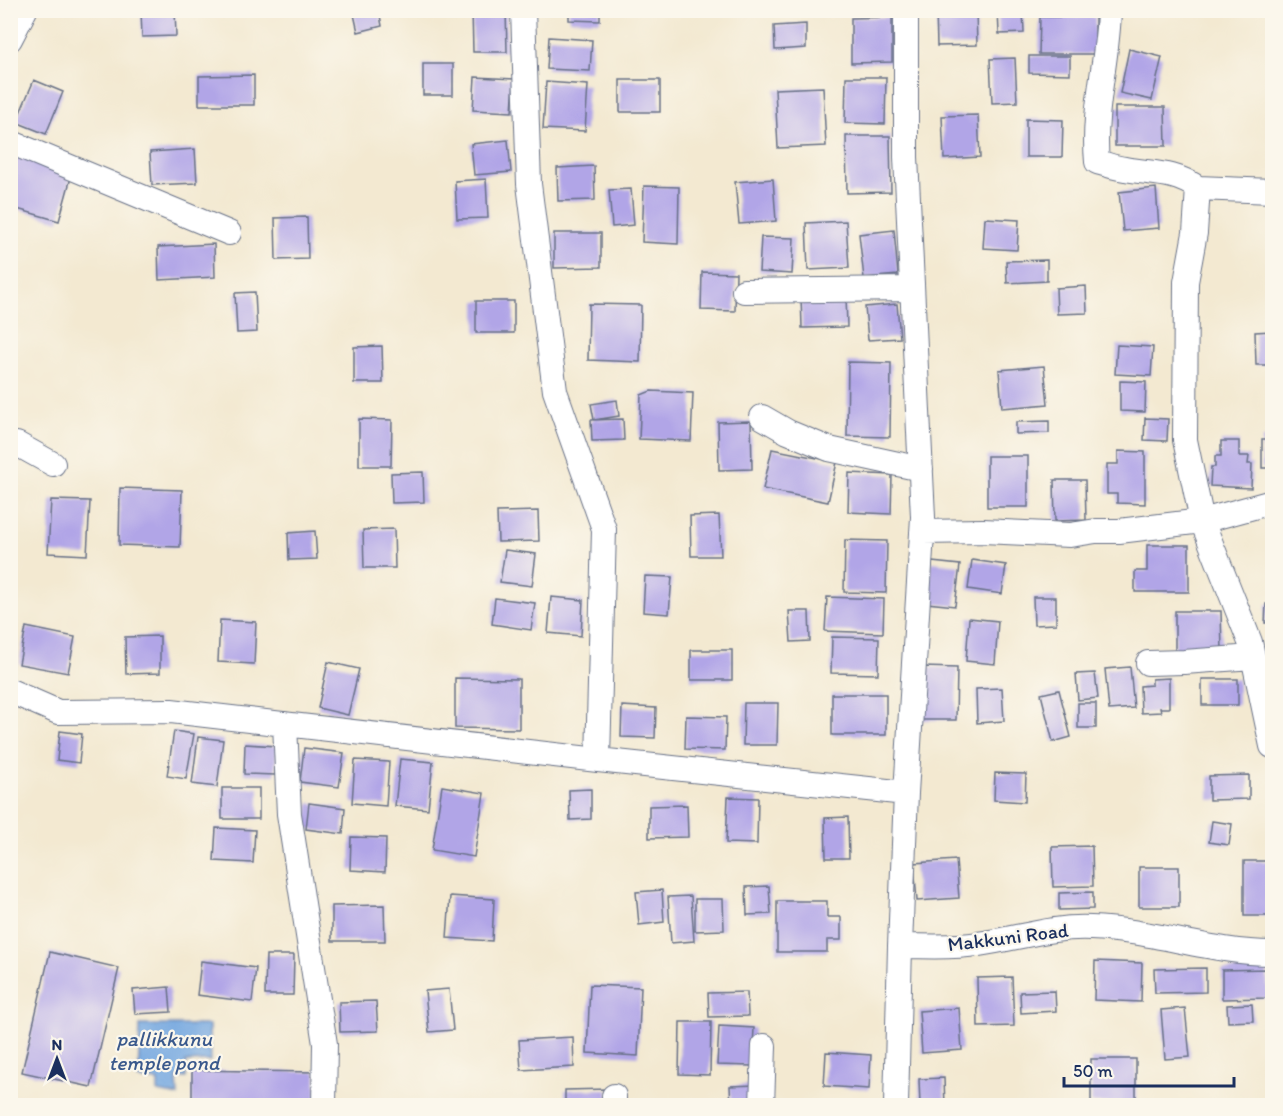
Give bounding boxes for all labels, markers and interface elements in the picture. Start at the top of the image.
street label: Makkuni Road [946,918,1070,956]
water label: pallikkunu temple pond [108,1026,221,1075]
north arrow [27,1029,87,1089]
text: N [52,1035,62,1054]
scale bar [1064,1050,1234,1088]
text: 50 m [1073,1060,1113,1082]

